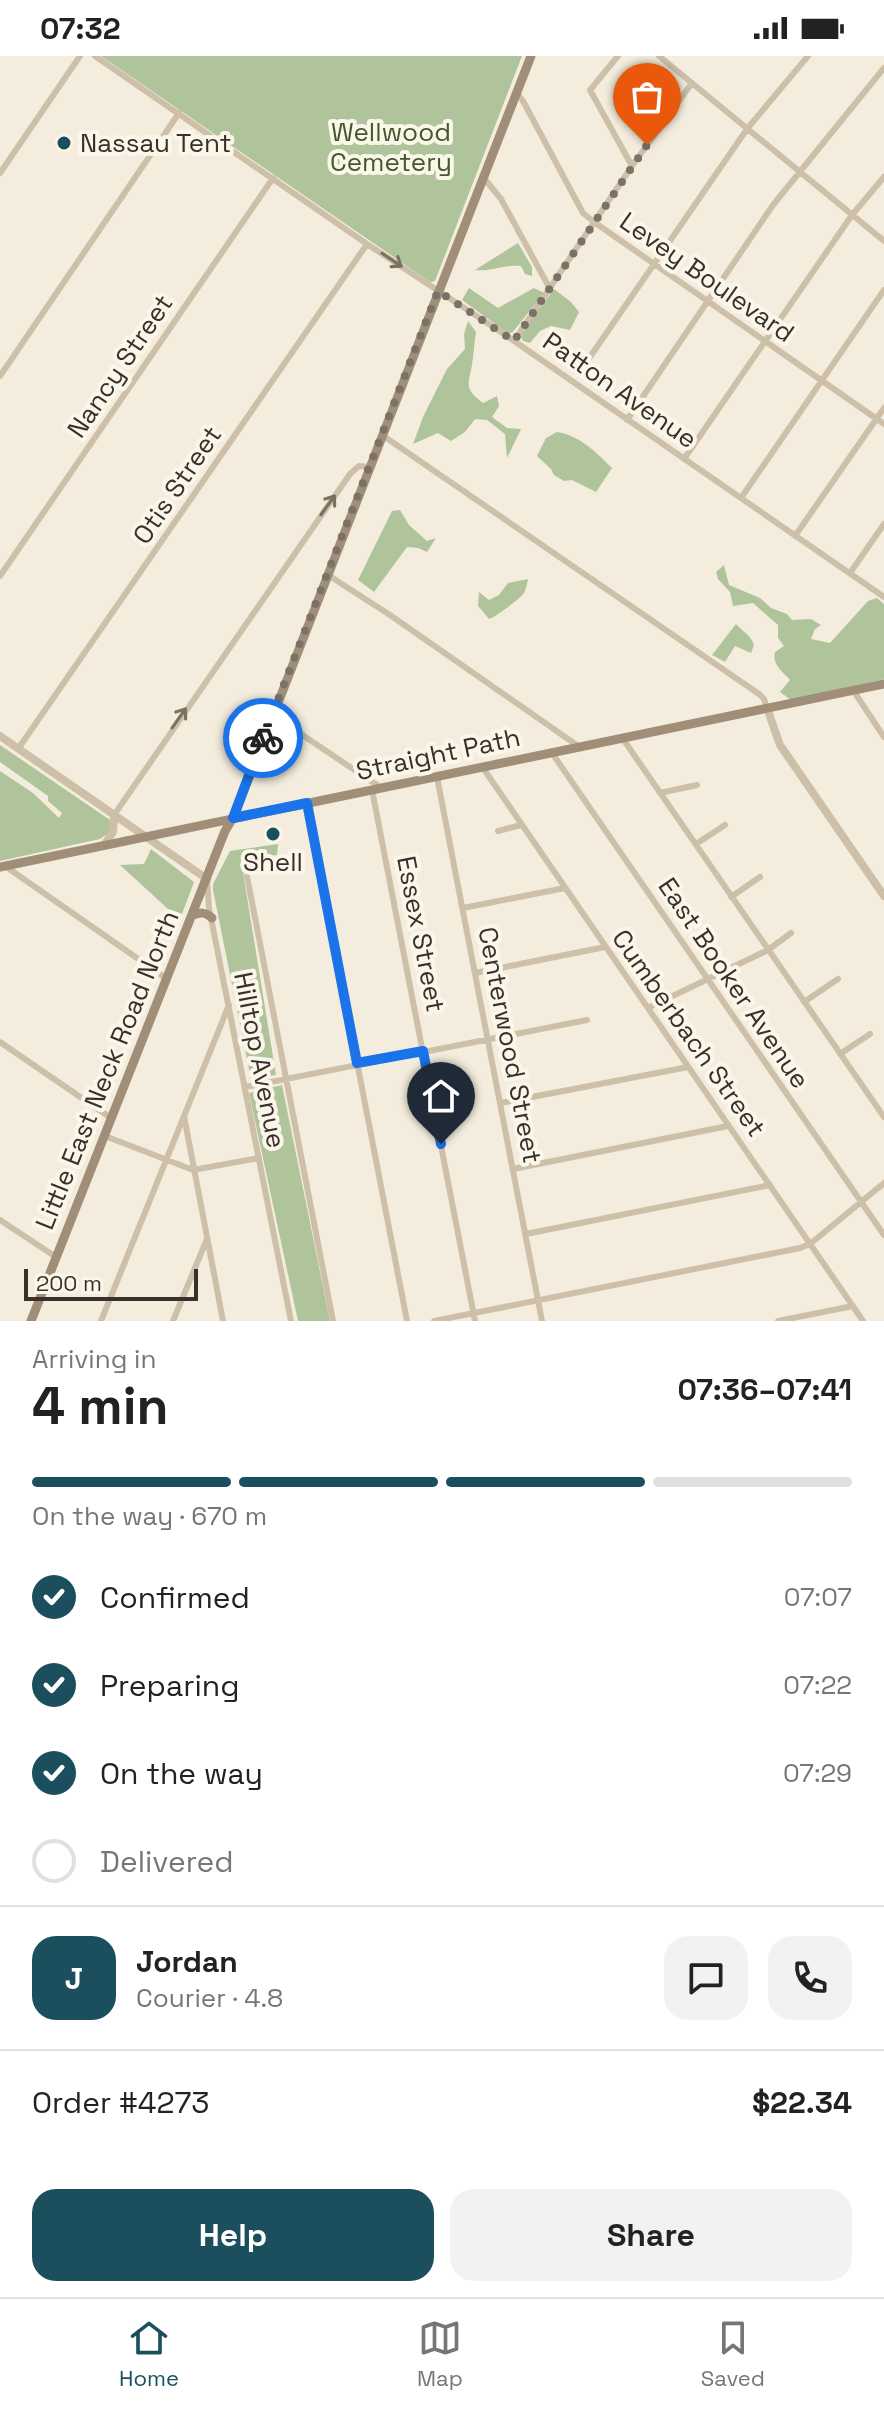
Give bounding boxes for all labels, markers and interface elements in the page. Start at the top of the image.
text: 07:32 [40,9,120,48]
pin [613,63,681,145]
icon: bag [625,75,669,119]
park label: Wellwood Cemetery [330,115,452,179]
place label: Nassau Tent [80,126,232,160]
marker: Nassau Tent [55,134,73,152]
street label: Levey Boulevard [613,204,801,350]
one-way arrow [380,252,403,268]
street label: Nancy Street [60,288,180,444]
street label: Patton Avenue [536,324,704,456]
street label: Otis Street [125,419,229,551]
one-way arrow [319,495,336,516]
courier [223,698,303,778]
one-way arrow [171,708,187,730]
icon: bike [241,716,285,760]
street label: Straight Path [353,720,523,788]
marker: Shell [264,825,282,843]
place label: Shell [243,845,303,879]
street label: Essex Street [389,853,453,1015]
street label: East Booker Avenue [651,871,817,1095]
street label: Little East Neck Road North [27,905,187,1235]
street label: Cumberbach Street [605,923,773,1143]
street label: Centerwood Street [470,924,550,1166]
street label: Hilltop Avenue [226,969,294,1151]
pin [407,1062,475,1144]
icon: home [419,1074,463,1118]
scale bar [24,1265,198,1301]
text: 200 m [36,1269,102,1297]
text: Arriving in [32,1342,156,1376]
text: 07:36–07:41 [677,1370,852,1409]
text: 4 min [32,1373,169,1439]
text: On the way · 670 m [32,1499,267,1533]
icon: check [32,1575,76,1619]
text: Confirmed [100,1578,250,1617]
text: 07:07 [784,1580,852,1614]
icon: check [32,1663,76,1707]
text: Preparing [100,1666,239,1705]
text: 07:22 [783,1668,852,1702]
icon: check [32,1751,76,1795]
text: On the way [100,1754,263,1793]
text: 07:29 [783,1756,852,1790]
text: Delivered [100,1842,234,1881]
button: chat [664,1936,748,2020]
button: phone [768,1936,852,2020]
text: Jordan [136,1942,238,1981]
text: J [65,1959,83,1998]
text: Courier · 4.8 [136,1981,283,2015]
text: Order #4273 [32,2083,209,2122]
text: $22.34 [752,2083,852,2122]
button: Help [32,2189,434,2281]
button: Share [450,2189,852,2281]
tab: Home [119,2316,179,2392]
tab: Map [417,2316,463,2392]
tab: Saved [701,2316,765,2392]

